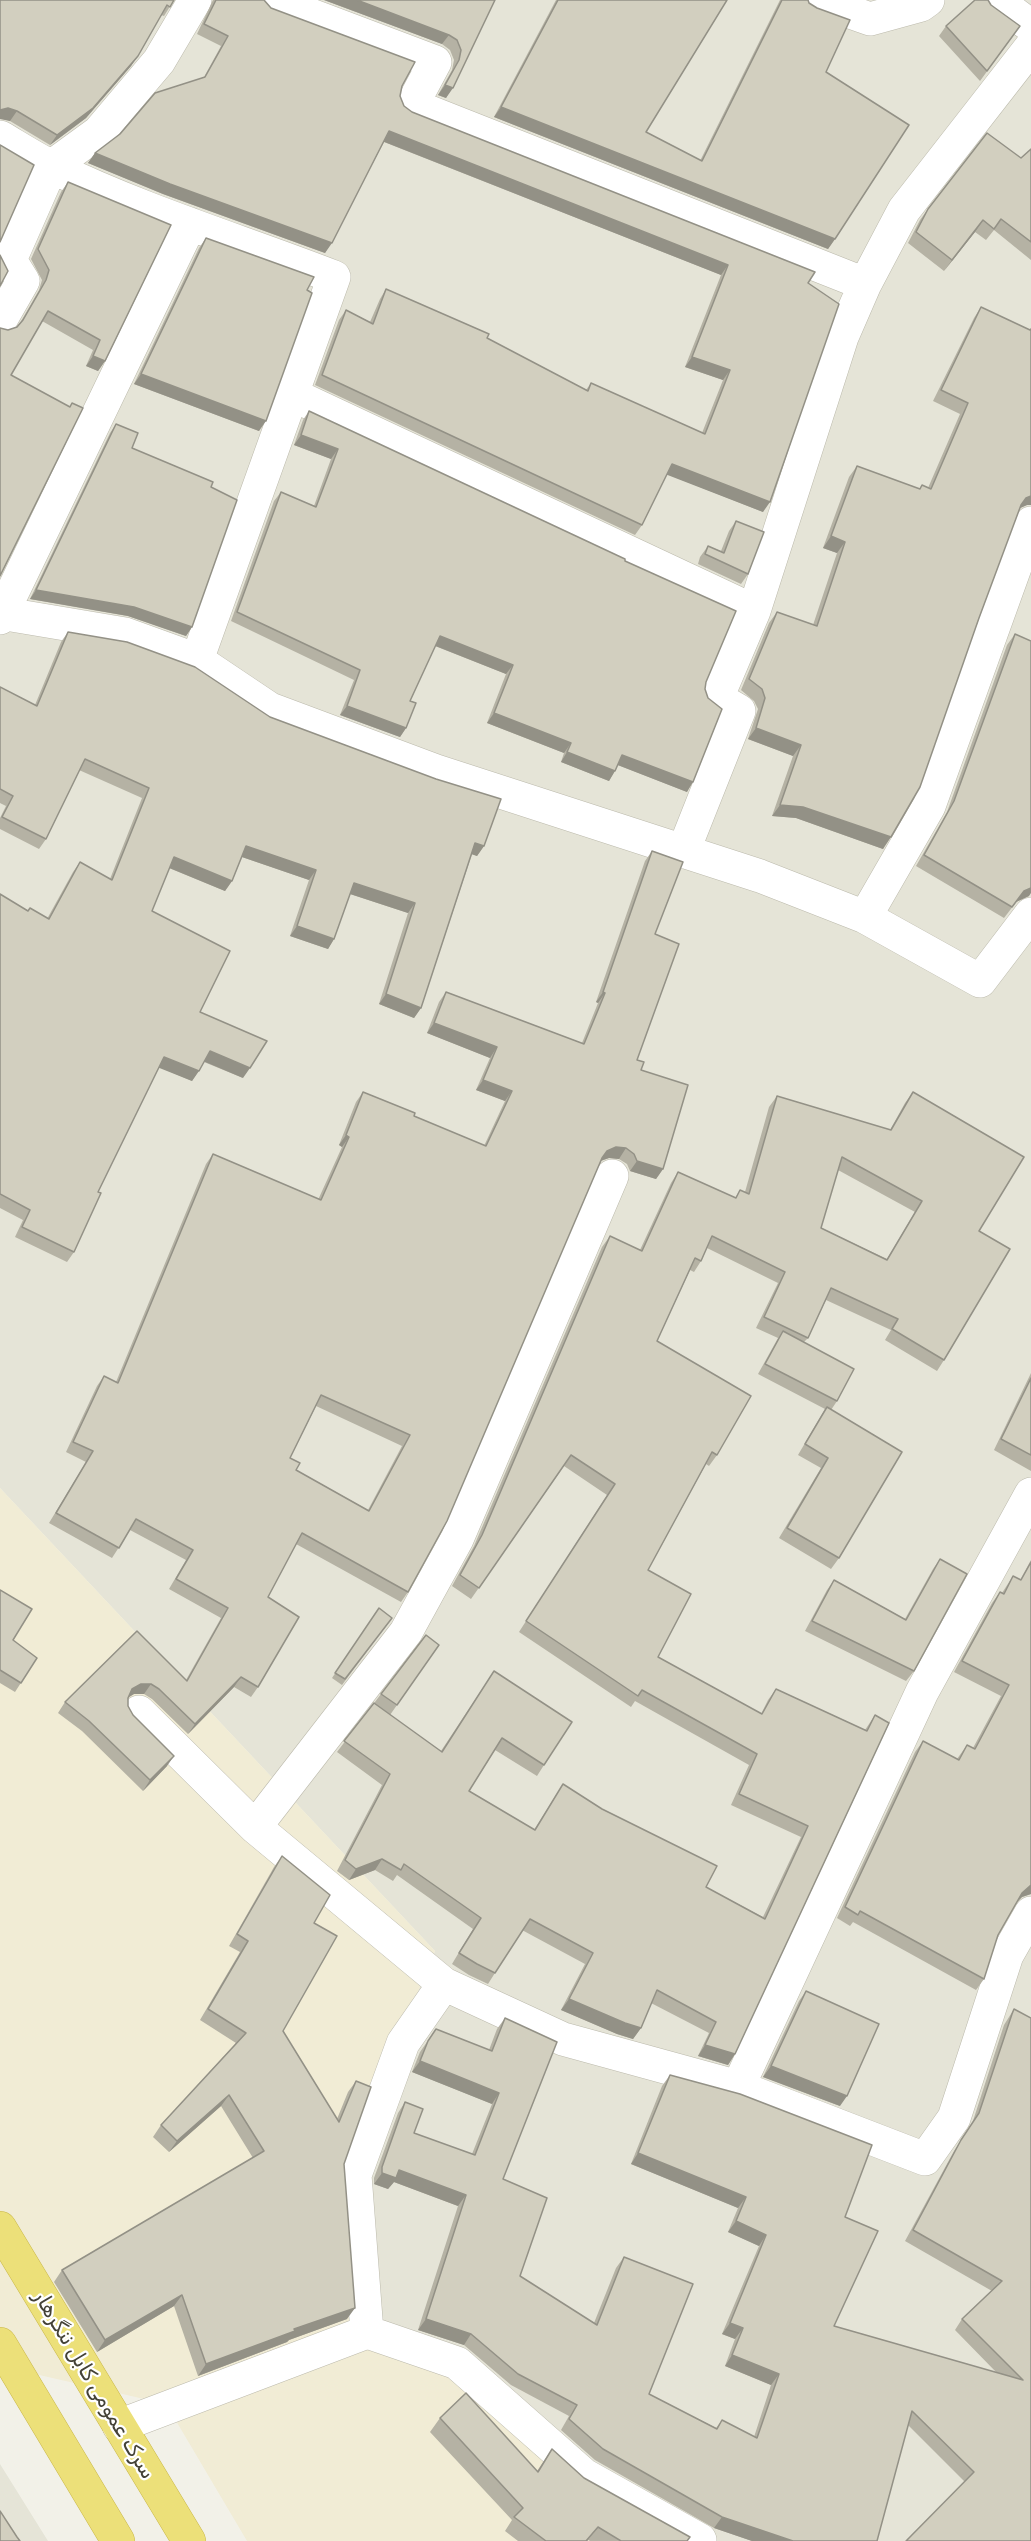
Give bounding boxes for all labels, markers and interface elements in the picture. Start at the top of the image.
street label: سرک عمومی کابل ننگرهار [28,2286,160,2484]

